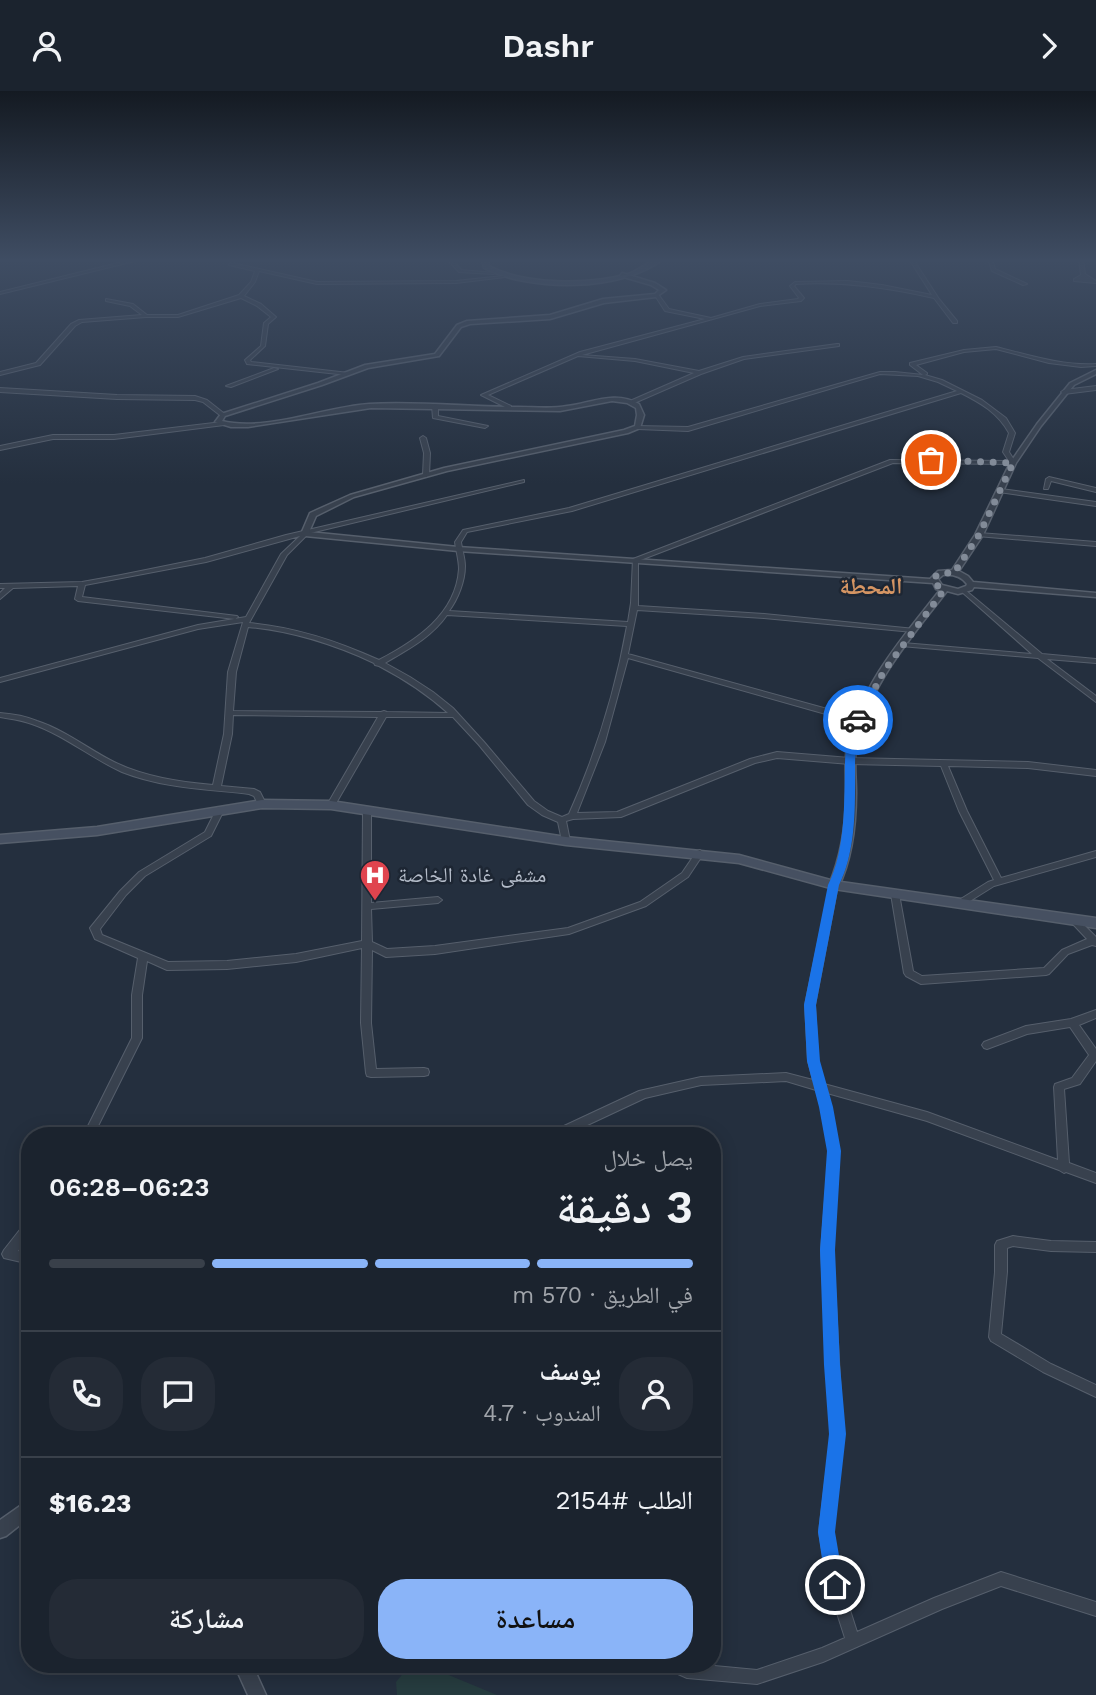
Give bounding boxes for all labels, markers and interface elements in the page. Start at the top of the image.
icon: person [28,27,66,65]
text: Dashr [502,27,594,65]
icon: forward [1030,27,1068,65]
pin [901,430,961,490]
icon: bag [912,441,950,479]
district label: المحطة [839,573,903,600]
courier [823,685,893,755]
icon: car [839,701,877,739]
hospital icon: مشفى غادة الخاصة [358,858,392,902]
place label: مشفى غادة الخاصة [398,862,546,888]
text: يصل خلال [603,1145,693,1172]
text: 06:23–06:28 [49,1172,210,1202]
text: 3 دقيقة [556,1180,693,1234]
text: في الطريق · 570 m [512,1282,693,1309]
text: يوسف [540,1356,601,1386]
button: phone [49,1357,123,1431]
button: chat [141,1357,215,1431]
button: person [619,1357,693,1431]
text: المندوب · 4.7 [483,1400,601,1427]
text: الطلب #2154 [556,1485,693,1515]
text: $16.23 [49,1488,131,1518]
pin [805,1555,865,1615]
icon: home [816,1566,854,1604]
button: مشاركة [49,1579,364,1659]
button: مساعدة [378,1579,693,1659]

